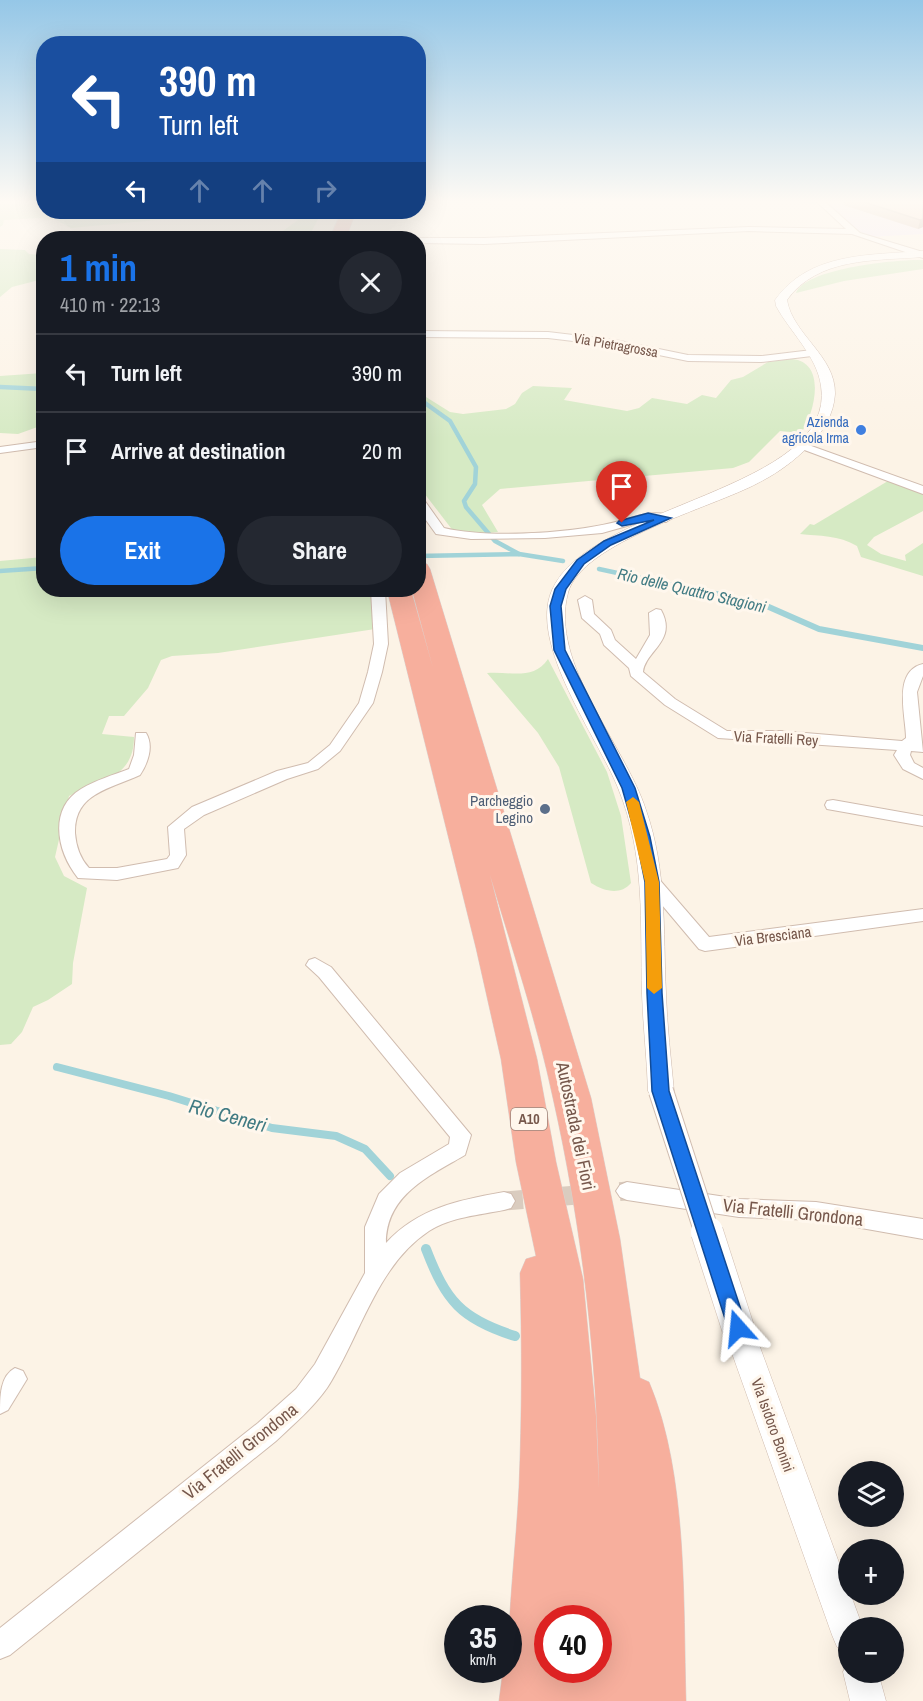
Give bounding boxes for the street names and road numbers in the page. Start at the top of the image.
street label: Via Pietragrossa [572,329,660,361]
street label: Via Fratelli Rey [733,725,820,751]
street label: Via Bresciana [733,921,813,951]
street label: Autostrada dei Fiori [550,1059,602,1192]
road number: A10 [511,1108,547,1130]
street label: Via Fratelli Grondona [722,1192,864,1232]
street label: Via Isidoro Bonini [746,1375,800,1475]
street label: Via Fratelli Grondona [177,1397,303,1505]

